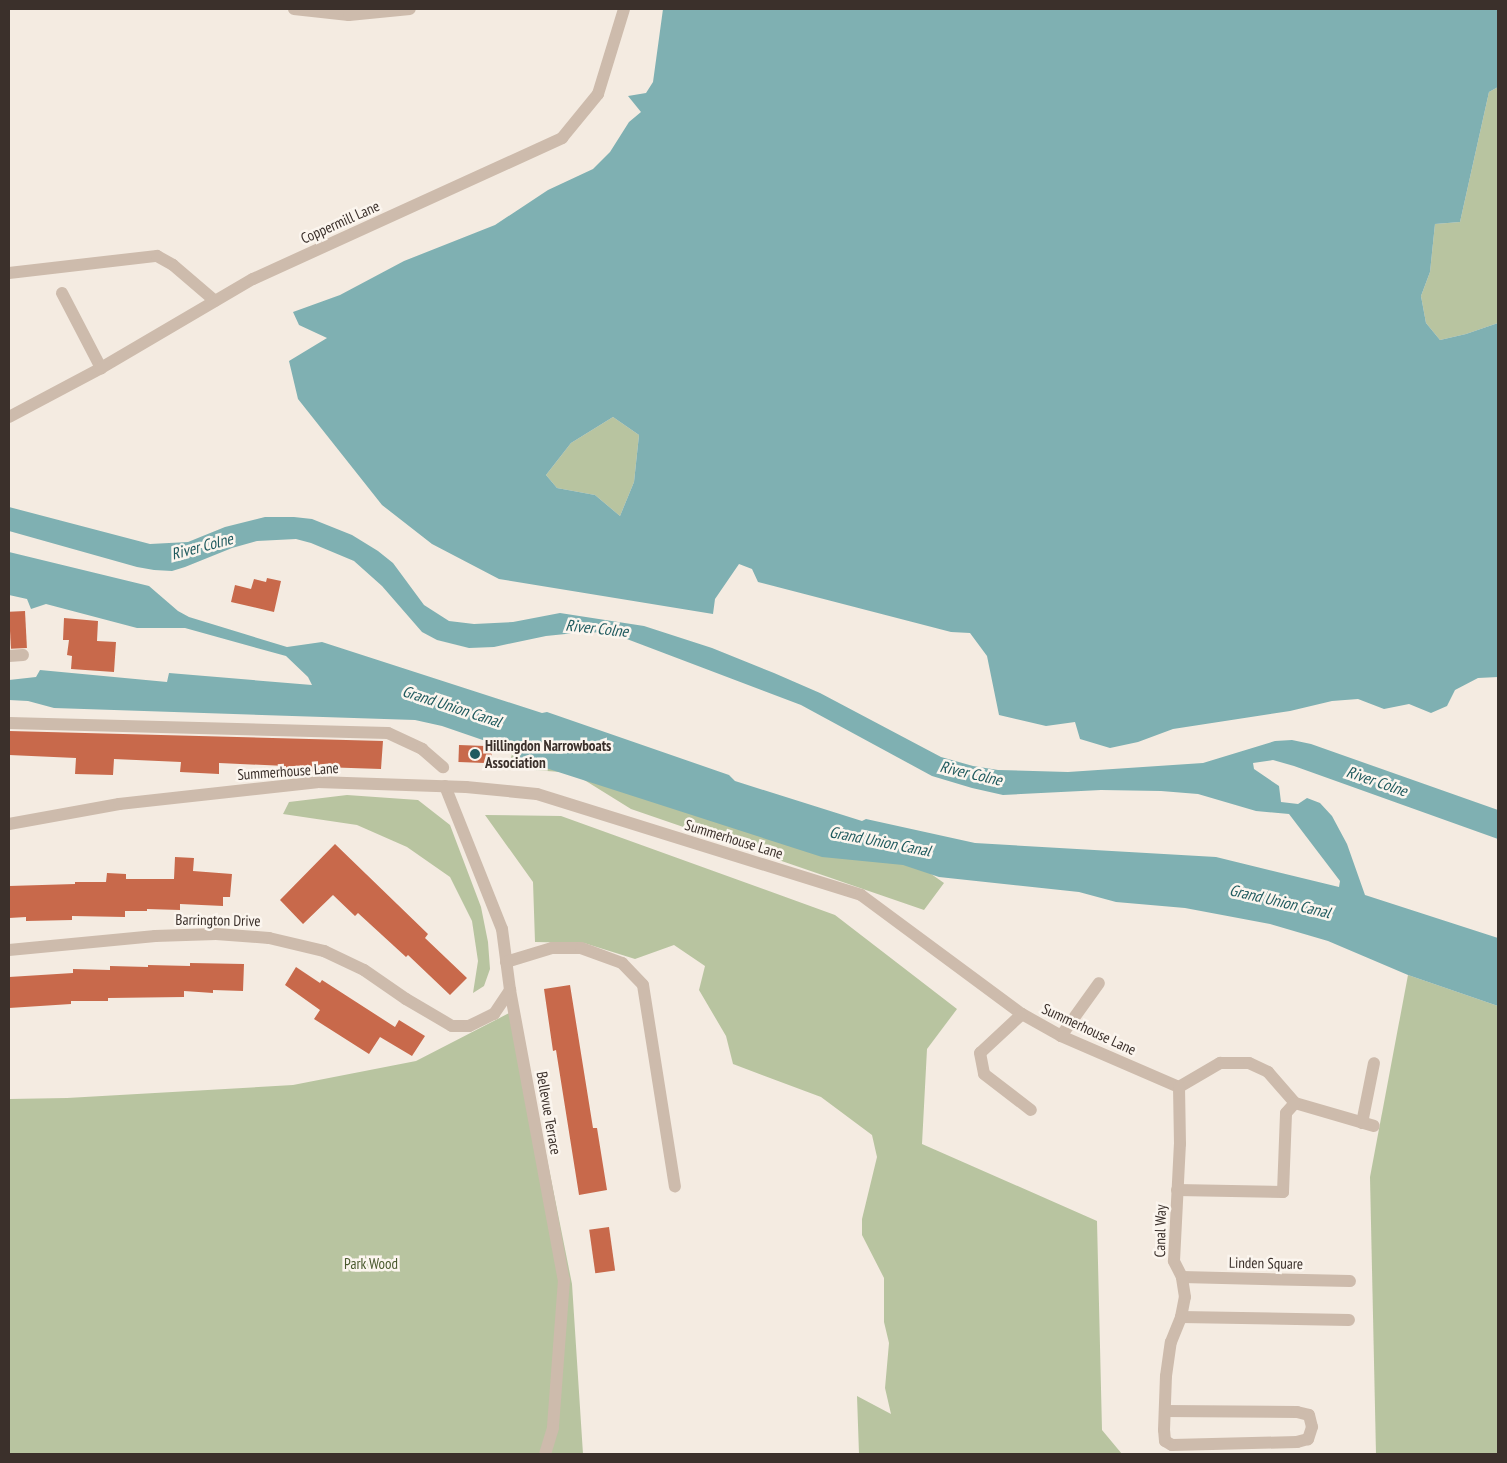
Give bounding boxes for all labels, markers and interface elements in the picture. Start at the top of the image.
street label: Coppermill Lane [298,197,382,247]
water label: River Colne [169,529,235,563]
water label: River Colne [565,615,629,641]
water label: Grand Union Canal [400,681,504,731]
place label: Hillingdon Narrowboats Association [485,736,611,771]
marker: Hillingdon Narrowboats Association [469,748,481,760]
water label: River Colne [938,757,1004,789]
street label: Summerhouse Lane [237,758,339,784]
water label: River Colne [1344,762,1410,800]
street label: Summerhouse Lane [683,816,785,862]
water label: Grand Union Canal [828,822,932,860]
water label: Grand Union Canal [1228,880,1332,922]
street label: Barrington Drive [175,910,261,930]
street label: Summerhouse Lane [1039,999,1139,1059]
street label: Bellevue Terrace [533,1070,565,1156]
street label: Canal Way [1151,1204,1169,1258]
street label: Linden Square [1229,1253,1303,1273]
park label: Park Wood [344,1255,398,1273]

